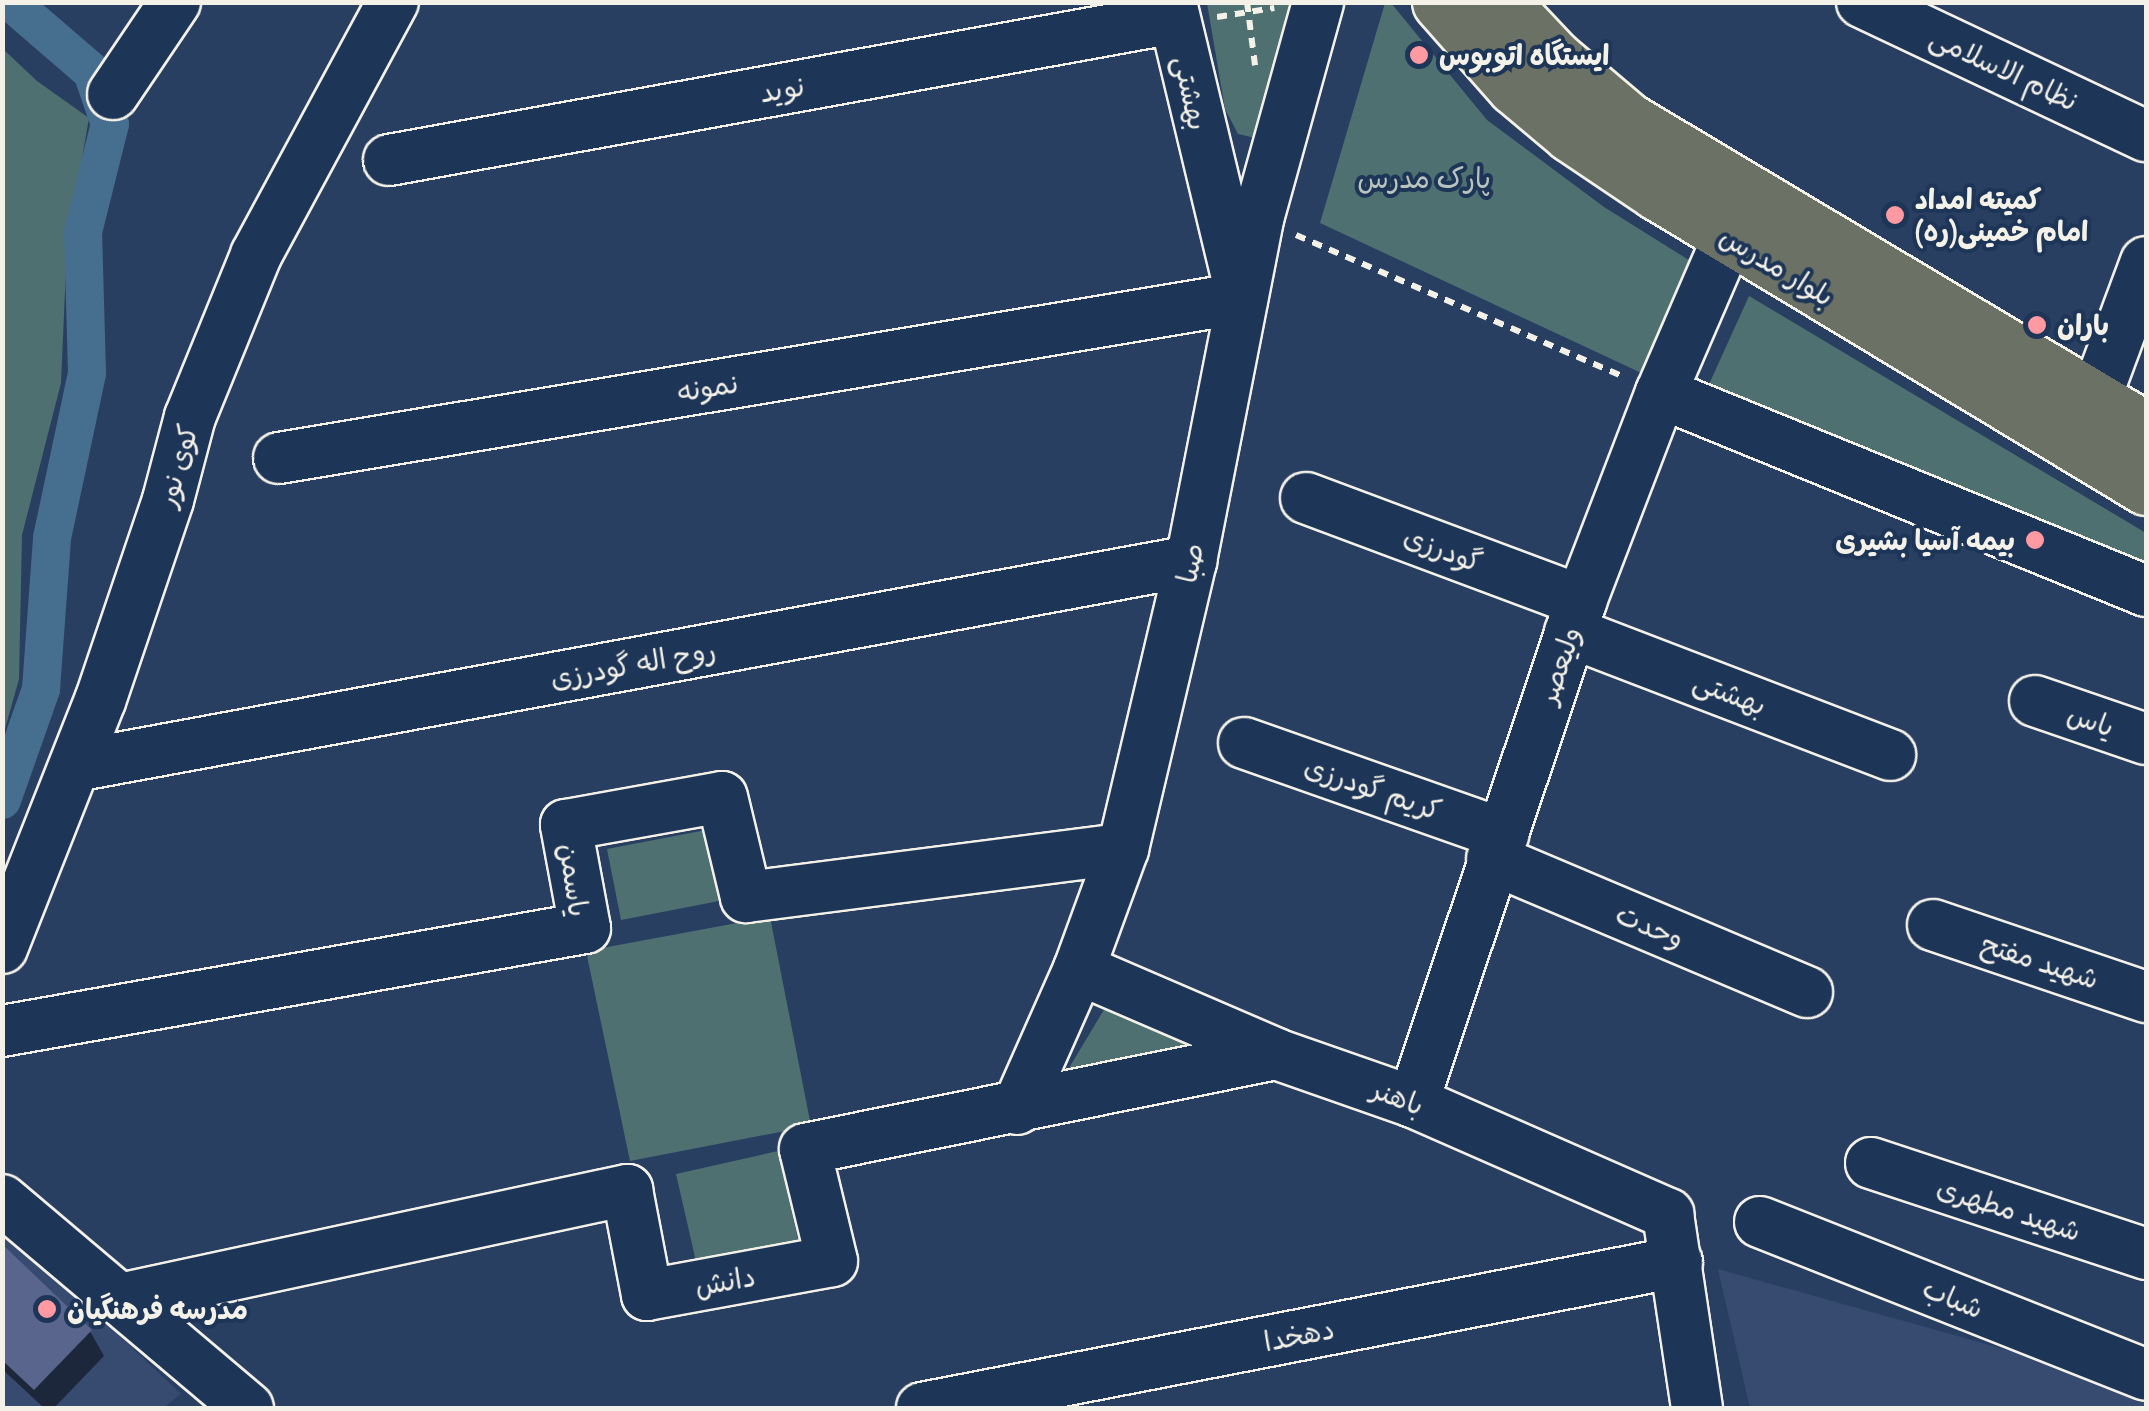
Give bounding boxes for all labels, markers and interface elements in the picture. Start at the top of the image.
street label: نظام الاسلامی [1925,20,2083,118]
place label: ایستگاه اتوبوس [1439,38,1610,72]
marker: ایستگاه اتوبوس [1408,44,1430,66]
street label: بهشتی [1167,53,1215,133]
street label: نوید [757,69,807,109]
park label: پارک مدرس [1357,161,1491,195]
place label: کمیته امداد امام خمینی(ره) [1915,182,2088,248]
marker: کمیته امداد امام خمینی(ره) [1884,204,1906,226]
street label: بلوار مدرس [1714,219,1840,313]
place label: باران [2057,308,2109,342]
marker: باران [2026,314,2048,336]
street label: نمونه [674,365,742,409]
street label: کوی نور [149,420,205,512]
street label: گودرزی [1399,519,1487,579]
place label: بیمه آسیا بشیری [1835,523,2015,557]
marker: بیمه آسیا بشیری [2024,529,2046,551]
street label: صبا [1169,540,1211,586]
street label: ولیعصر [1530,622,1588,708]
street label: روح اله گودرزی [548,633,718,695]
street label: بهشتی [1689,664,1771,722]
street label: یاس [2063,696,2119,744]
street label: کریم گودرزی [1300,749,1446,827]
street label: یاسمن [552,841,596,919]
street label: وحدت [1611,897,1689,955]
street label: شهید مفتح [1977,926,2103,996]
street label: باهنر [1367,1072,1429,1122]
street label: شهید مطهری [1933,1170,2085,1248]
street label: دانش [692,1259,758,1303]
street label: شباب [1918,1271,1988,1325]
place label: مدرسه فرهنگیان [67,1292,248,1326]
marker: مدرسه فرهنگیان [36,1298,58,1320]
street label: دهخدا [1261,1312,1337,1358]

